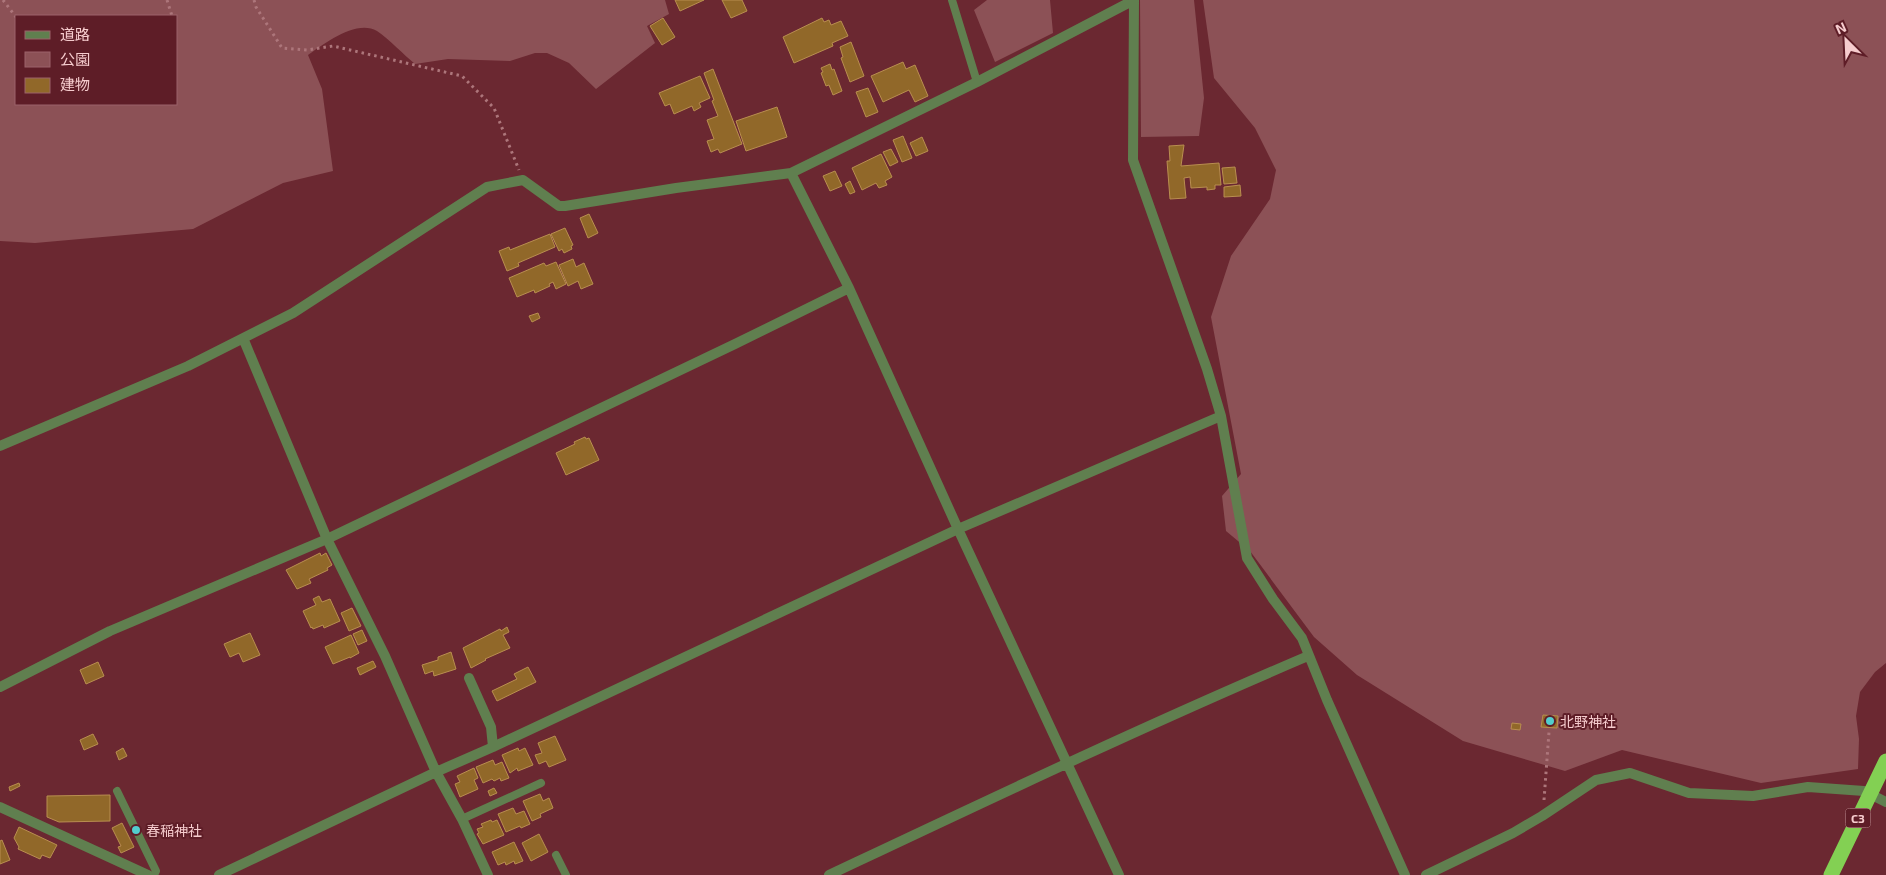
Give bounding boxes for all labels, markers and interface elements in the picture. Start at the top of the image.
legend [15,15,178,105]
north arrow [1821,15,1871,65]
text: N [1832,18,1849,37]
text: 道路 [60,25,90,43]
text: 公園 [60,50,90,68]
text: 建物 [60,75,90,93]
place label: 北野神社 [1560,713,1616,730]
marker: 北野神社 [1544,715,1556,727]
road number: C3 [1846,808,1870,828]
place label: 春稲神社 [146,822,202,839]
marker: 春稲神社 [130,824,142,836]

